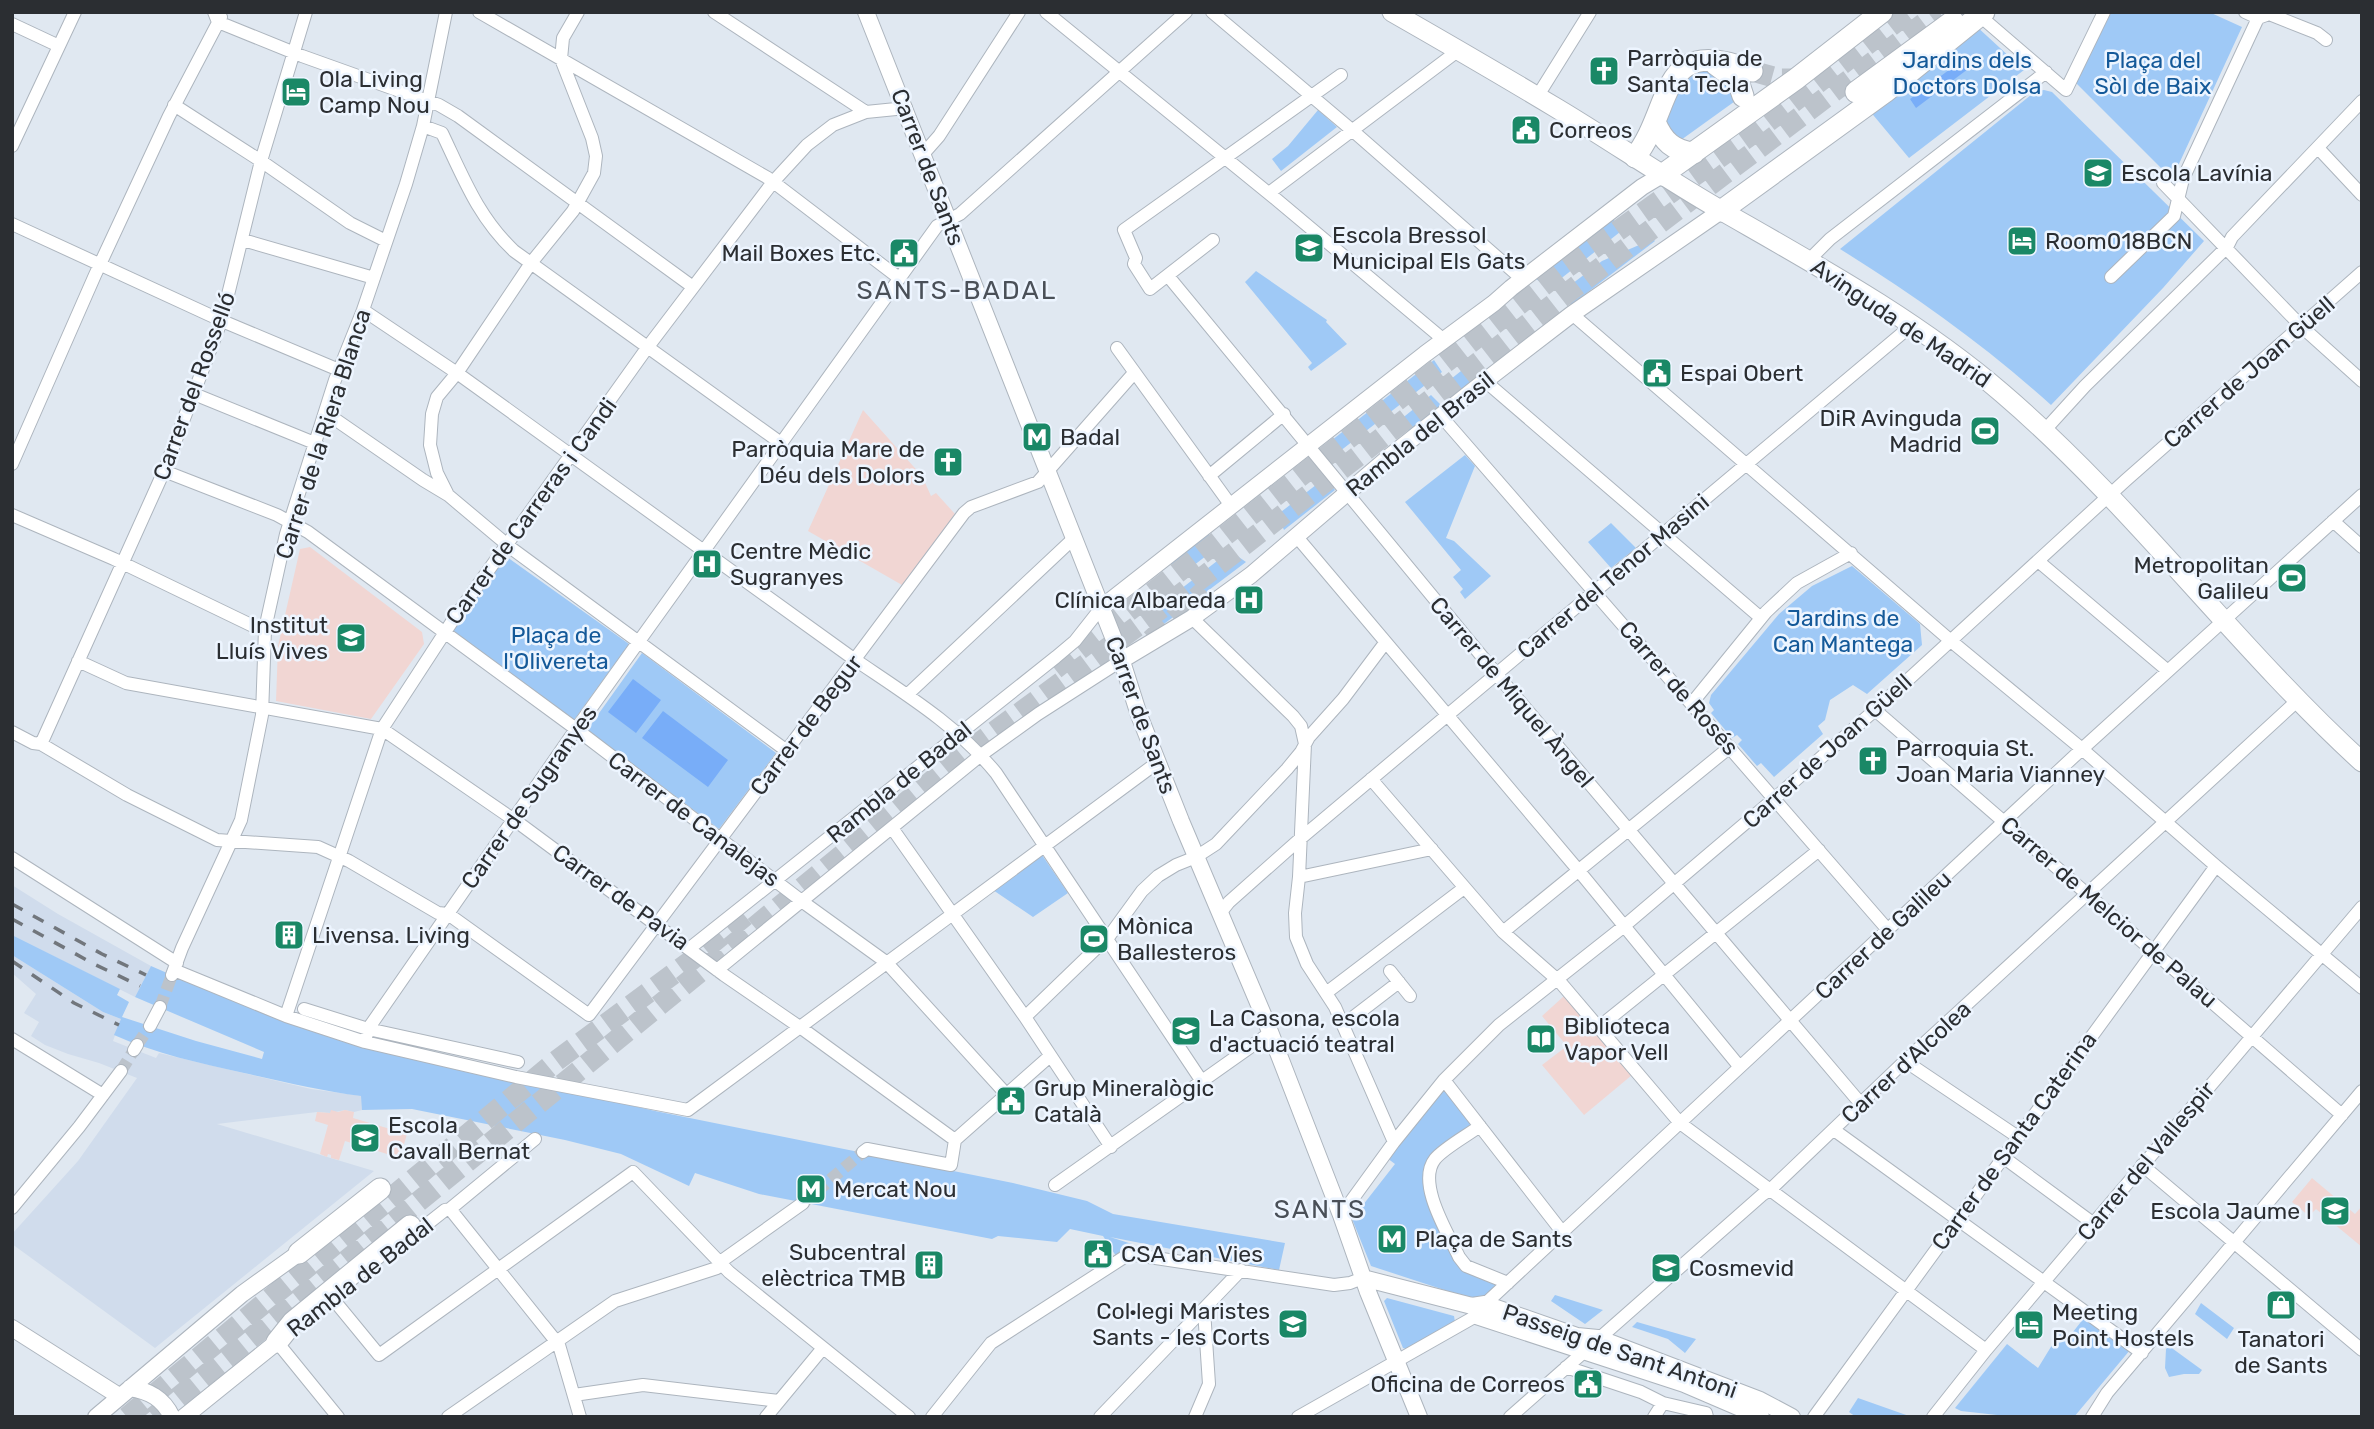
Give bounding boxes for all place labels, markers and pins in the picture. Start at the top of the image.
place label: Parròquia de Santa Tecla [1627,44,1763,98]
church icon: Parròquia de Santa Tecla [1587,54,1621,88]
place label: Ola Living Camp Nou [319,65,430,119]
hotel icon: Ola Living Camp Nou [279,75,313,109]
public building icon: Correos [1509,113,1543,147]
place label: Correos [1549,116,1633,144]
school or university icon: Escola Lavínia [2081,156,2115,190]
place label: Escola Lavínia [2121,159,2272,187]
place label: Escola Bressol Municipal Els Gats [1332,221,1525,275]
hotel icon: Room018BCN [2005,224,2039,258]
place label: Room018BCN [2045,227,2193,255]
school or university icon: Escola Bressol Municipal Els Gats [1292,231,1326,265]
public building icon: Mail Boxes Etc. [887,236,921,270]
place label: Mail Boxes Etc. [721,239,881,267]
public building icon: Espai Obert [1640,356,1674,390]
place label: Espai Obert [1680,359,1803,387]
place label: DiR Avinguda Madrid [1820,404,1962,458]
sports icon: DiR Avinguda Madrid [1968,414,2002,448]
metro station icon: Badal [1020,420,1054,454]
place label: Badal [1060,423,1120,451]
place label: Parròquia Mare de Déu dels Dolors [731,435,925,489]
church icon: Parròquia Mare de Déu dels Dolors [931,445,965,479]
place label: Centre Mèdic Sugranyes [730,537,871,591]
hospital icon: Centre Mèdic Sugranyes [690,547,724,581]
place label: Metropolitan Galileu [2134,551,2269,605]
sports icon: Metropolitan Galileu [2275,561,2309,595]
hospital icon: Clínica Albareda [1232,583,1266,617]
place label: Clínica Albareda [1054,586,1226,614]
place label: Institut Lluís Vives [216,611,328,665]
school or university icon: Institut Lluís Vives [334,621,368,655]
place label: Parroquia St. Joan Maria Vianney [1896,734,2106,788]
church icon: Parroquia St. Joan Maria Vianney [1856,744,1890,778]
place label: Mònica Ballesteros [1117,912,1236,966]
building icon: Livensa. Living [272,918,306,952]
place label: Livensa. Living [312,921,470,949]
sports icon: Mònica Ballesteros [1077,922,1111,956]
place label: La Casona, escola d'actuació teatral [1209,1004,1400,1058]
place label: Biblioteca Vapor Vell [1564,1012,1670,1066]
school or university icon: La Casona, escola d'actuació teatral [1169,1014,1203,1048]
library icon: Biblioteca Vapor Vell [1524,1022,1558,1056]
place label: Grup Mineralògic Català [1034,1074,1214,1128]
public building icon: Grup Mineralògic Català [994,1084,1028,1118]
place label: Escola Cavall Bernat [388,1111,530,1165]
school or university icon: Escola Cavall Bernat [348,1121,382,1155]
metro station icon: Mercat Nou [794,1172,828,1206]
place label: Mercat Nou [834,1175,957,1203]
school or university icon: Escola Jaume I [2318,1194,2352,1228]
place label: Escola Jaume I [2150,1197,2312,1225]
metro station icon: Plaça de Sants [1375,1222,1409,1256]
place label: Plaça de Sants [1415,1225,1573,1253]
public building icon: CSA Can Vies [1081,1237,1115,1271]
place label: Subcentral elèctrica TMB [761,1238,906,1292]
place label: CSA Can Vies [1121,1240,1263,1268]
building icon: Subcentral elèctrica TMB [912,1248,946,1282]
school or university icon: Cosmevid [1649,1251,1683,1285]
place label: Cosmevid [1689,1254,1794,1282]
shop icon: Tanatori de Sants [2264,1288,2298,1322]
place label: Col·legi Maristes Sants - les Corts [1092,1297,1270,1351]
place label: Meeting Point Hostels [2052,1298,2194,1352]
school or university icon: Col·legi Maristes Sants - les Corts [1276,1307,1310,1341]
hotel icon: Meeting Point Hostels [2012,1308,2046,1342]
place label: Tanatori de Sants [2234,1325,2328,1379]
public building icon: Oficina de Correos [1571,1367,1605,1401]
place label: Oficina de Correos [1370,1370,1565,1398]

